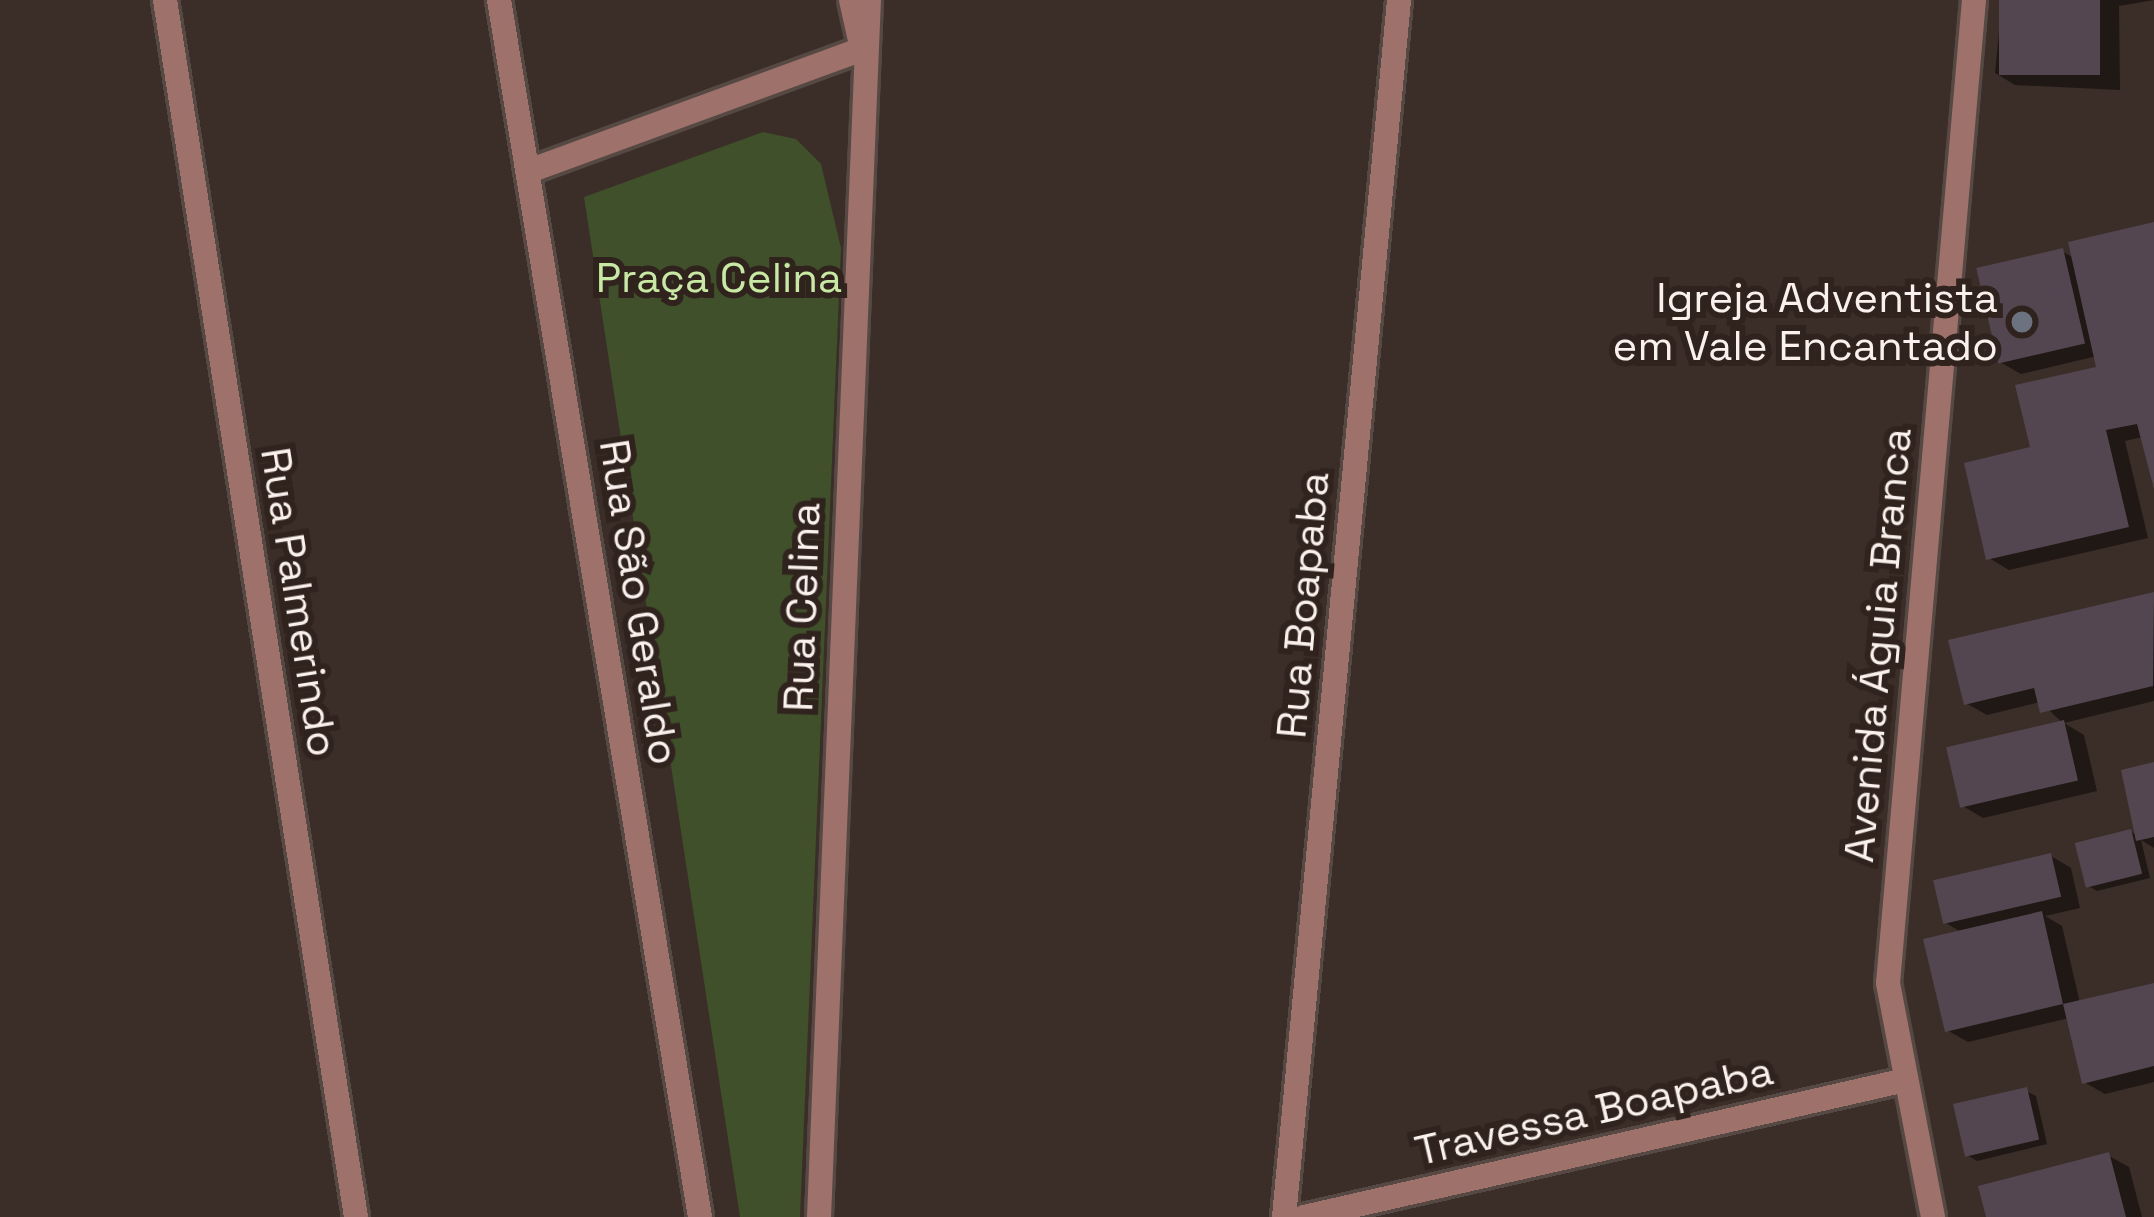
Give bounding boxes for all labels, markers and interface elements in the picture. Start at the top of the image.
park label: Praça Celina [596,253,842,303]
place label: Igreja Adventista em Vale Encantado [1612,273,1998,372]
marker: Igreja Adventista em Vale Encantado [2009,309,2035,335]
street label: Avenida Águia Branca [1834,425,1922,865]
street label: Rua São Geraldo [588,436,690,768]
street label: Rua Palmerindo [250,444,348,760]
street label: Rua Boapaba [1266,470,1340,740]
street label: Rua Celina [773,501,831,713]
street label: Travessa Boapaba [1410,1045,1778,1177]

